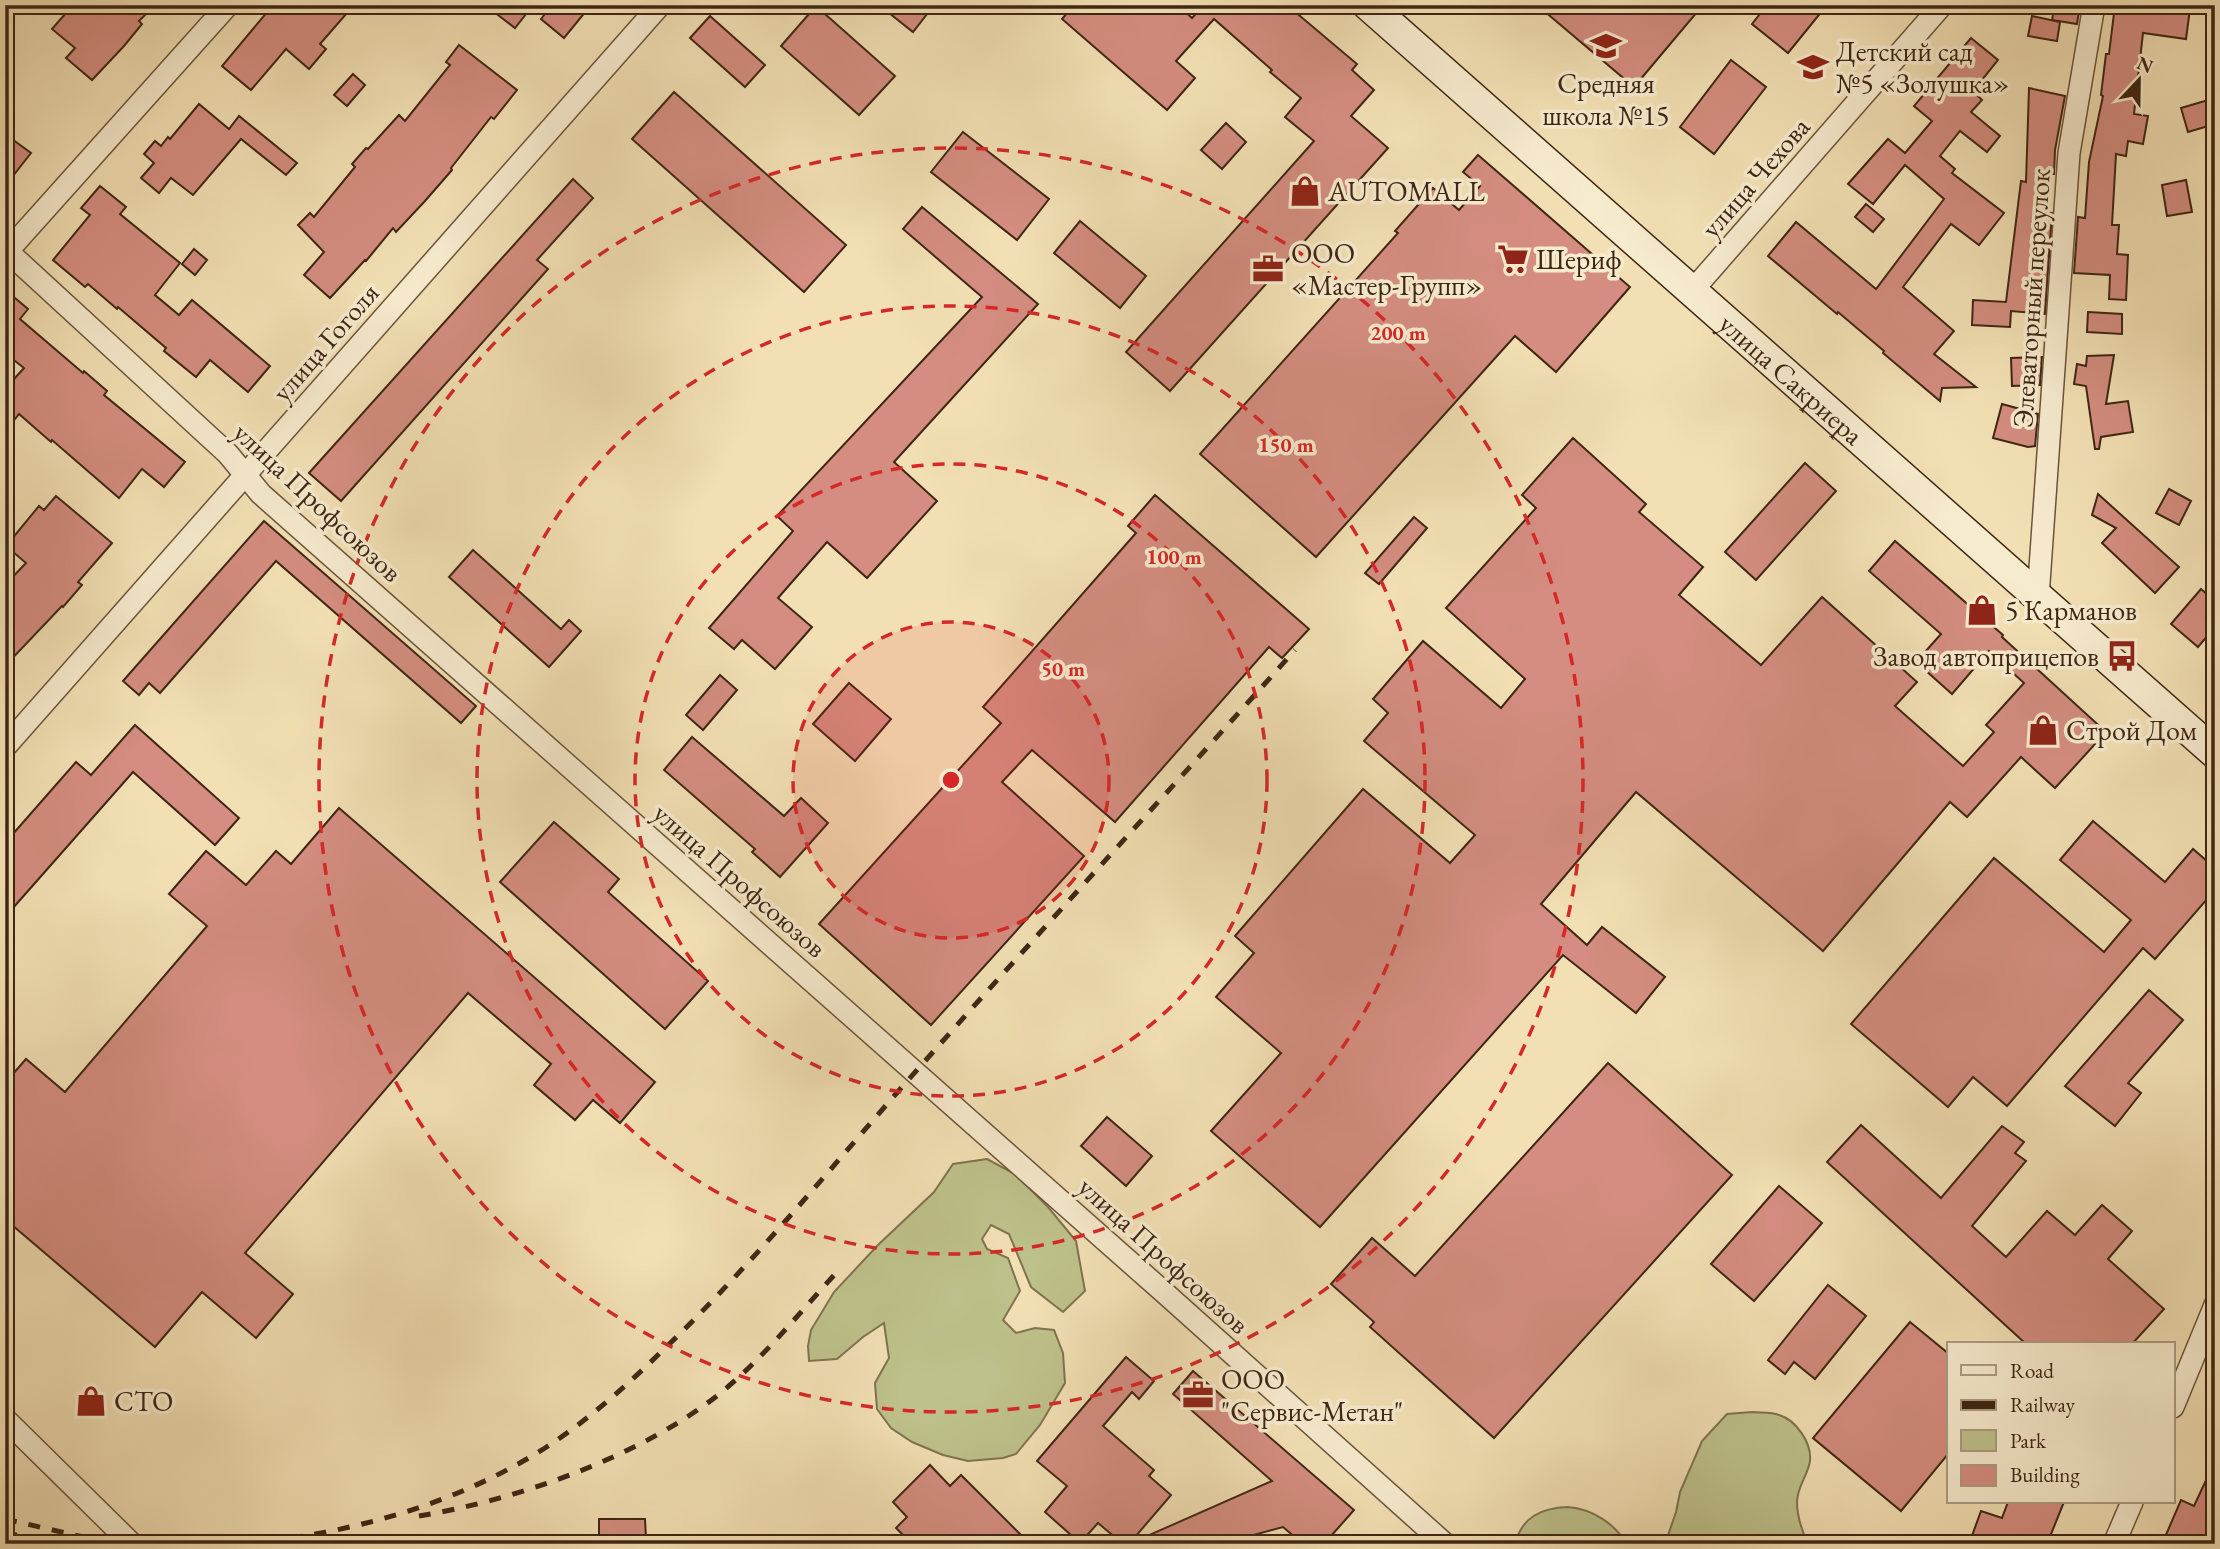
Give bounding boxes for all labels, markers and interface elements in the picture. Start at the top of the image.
school or university icon: Средняя школа №15 [1589,29,1623,63]
place label: Детский сад №5 «Золушка» [1836,33,2009,101]
north arrow [2104,46,2174,116]
school or university icon: Детский сад №5 «Золушка» [1796,50,1830,84]
text: N [2133,50,2158,79]
place label: Средняя школа №15 [1543,65,1669,133]
street label: улица Чехова [1693,108,1818,245]
street label: Элеваторный переулок [2004,167,2058,429]
place label: AUTOMALL [1327,173,1486,209]
shop icon: AUTOMALL [1288,174,1322,208]
place label: ООО «Мастер-Групп» [1291,235,1482,303]
place label: Шериф [1536,241,1622,277]
supermarket icon: Шериф [1496,242,1530,276]
office icon: ООО «Мастер-Групп» [1251,252,1285,286]
street label: улица Гоголя [264,275,386,409]
street label: улица Сакриера [1712,306,1872,453]
text: 200 m [1370,319,1426,346]
street label: улица Профсоюзов [226,414,410,590]
text: 150 m [1258,431,1314,458]
text: 100 m [1146,543,1202,570]
place label: 5 Карманов [2005,592,2137,628]
shop icon: 5 Карманов [1965,593,1999,627]
place label: Завод автоприцепов [1873,638,2099,674]
bus stop icon: Завод автоприцепов [2105,639,2139,673]
text: 50 m [1041,655,1085,682]
place label: Строй Дом [2066,712,2197,748]
shop icon: Строй Дом [2026,713,2060,747]
centre of rings [939,768,963,792]
street label: улица Профсоюзов [646,795,834,965]
street label: улица Профсоюзов [1071,1169,1257,1341]
legend [1947,1342,2174,1504]
text: Road [2010,1357,2054,1384]
place label: ООО "Сервис-Метан" [1221,1361,1403,1429]
office icon: ООО "Сервис-Метан" [1181,1378,1215,1412]
place label: СТО [114,1383,173,1419]
shop icon: СТО [74,1384,108,1418]
text: Railway [2010,1391,2076,1418]
text: Park [2010,1427,2047,1454]
text: Building [2010,1461,2080,1488]

